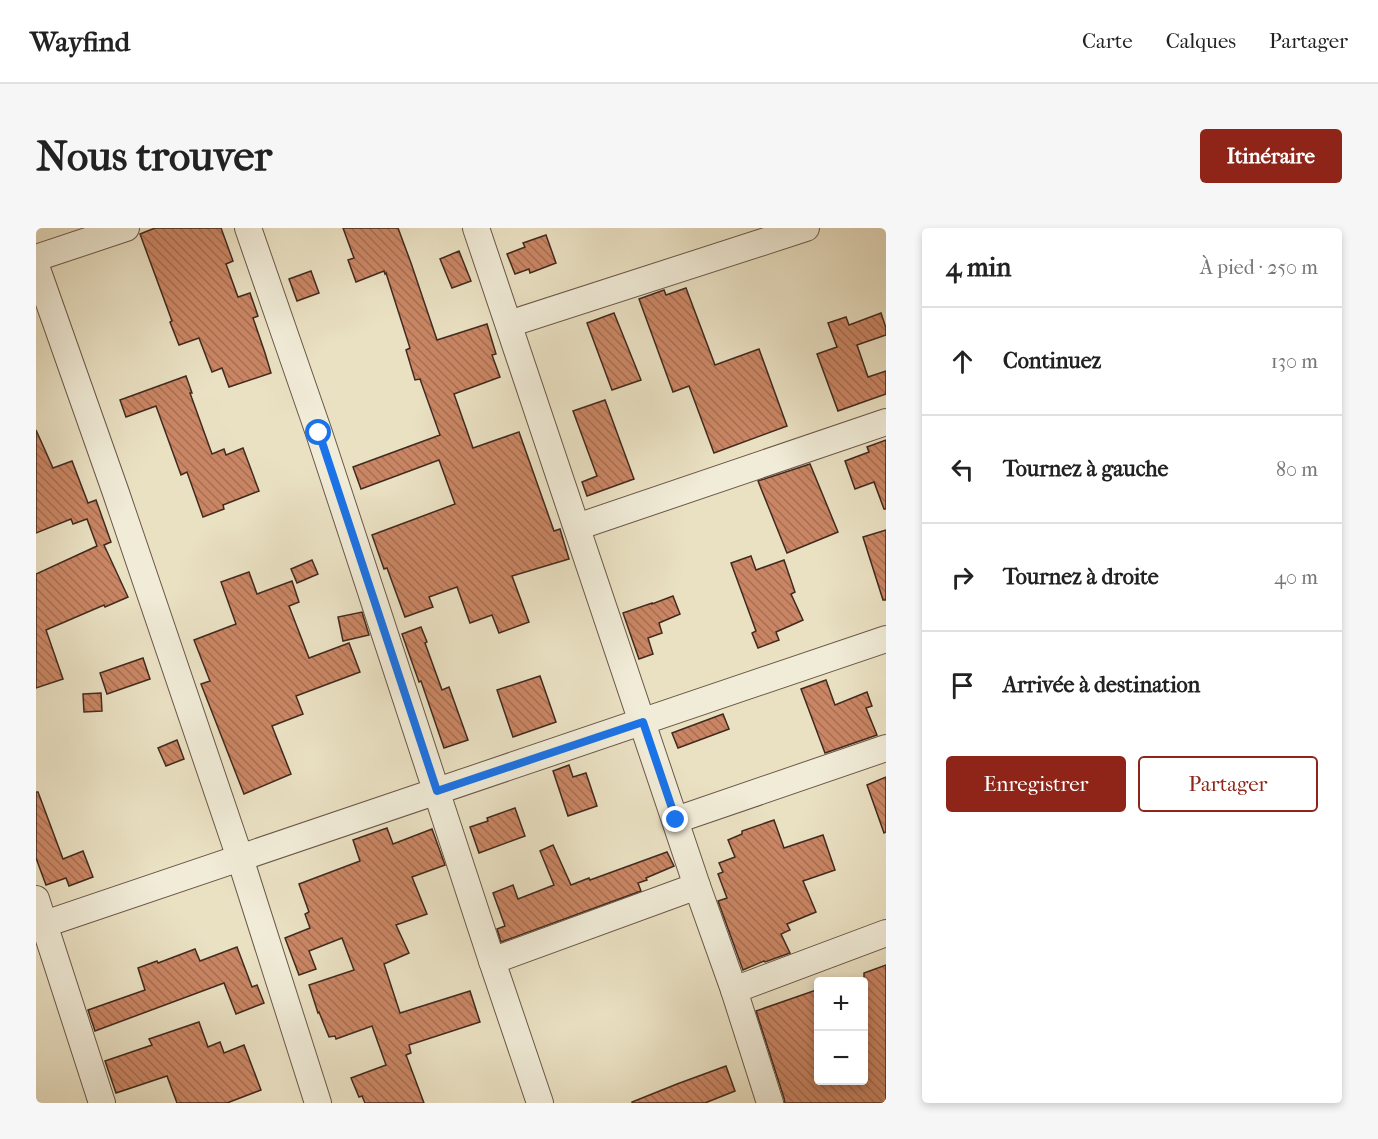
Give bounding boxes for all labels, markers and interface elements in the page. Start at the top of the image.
text: Wayfind [30,25,130,58]
text: Carte [1082,29,1133,53]
text: Calques [1166,29,1236,53]
text: Partager [1269,29,1348,53]
button: Itinéraire [1200,129,1342,183]
text: Nous trouver [36,132,272,181]
text: 4 min [946,252,1011,283]
text: À pied · 250 m [1200,256,1318,279]
icon: ahead [946,345,979,378]
text: Continuez [1003,348,1101,374]
text: 130 m [1271,350,1318,373]
route start [305,419,331,445]
icon: left [946,453,979,486]
text: Tournez à gauche [1003,456,1168,482]
text: 80 m [1276,458,1318,481]
icon: right [946,561,979,594]
text: Tournez à droite [1003,564,1159,590]
text: 40 m [1274,566,1318,589]
icon: arrive [946,669,979,702]
text: Arrivée à destination [1003,672,1200,698]
button: Enregistrer [946,756,1126,812]
button: Partager [1138,756,1318,812]
route end [662,806,688,832]
map controls [814,977,868,1085]
button: + [814,977,868,1031]
button: − [814,1031,868,1085]

